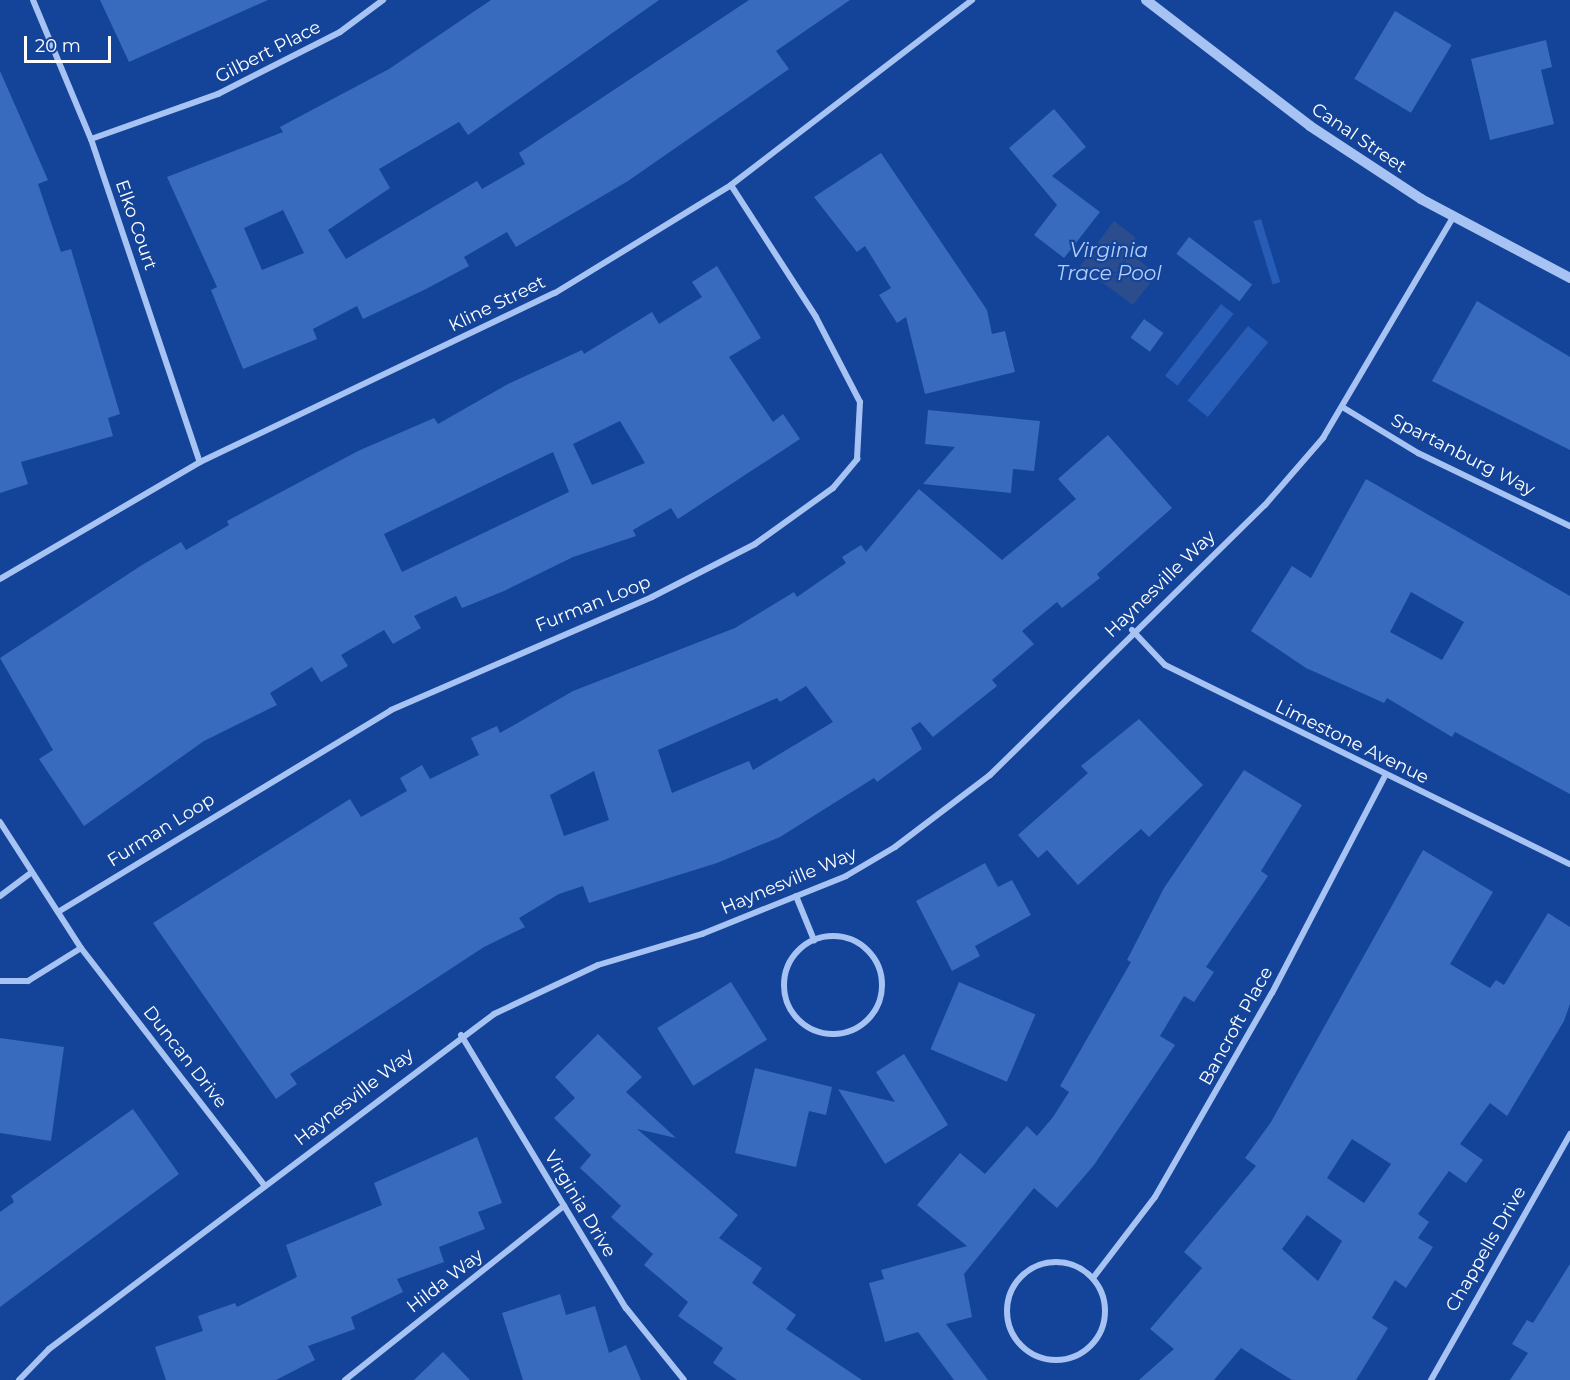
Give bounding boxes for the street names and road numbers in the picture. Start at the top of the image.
street label: Gilbert Place [212,16,324,88]
street label: Canal Street [1307,98,1411,178]
street label: Elko Court [111,177,161,273]
street label: Kline Street [445,271,549,337]
street label: Spartanburg Way [1388,409,1538,501]
street label: Haynesville Way [1100,526,1220,642]
street label: Furman Loop [532,571,654,637]
street label: Limestone Avenue [1272,695,1432,789]
street label: Furman Loop [104,788,218,872]
street label: Haynesville Way [718,843,860,919]
street label: Bancroft Place [1195,963,1277,1089]
street label: Duncan Drive [138,1002,232,1112]
street label: Haynesville Way [290,1044,418,1150]
street label: Virginia Drive [540,1147,620,1261]
street label: Chappells Drive [1441,1182,1531,1316]
street label: Hilda Way [403,1245,487,1317]

